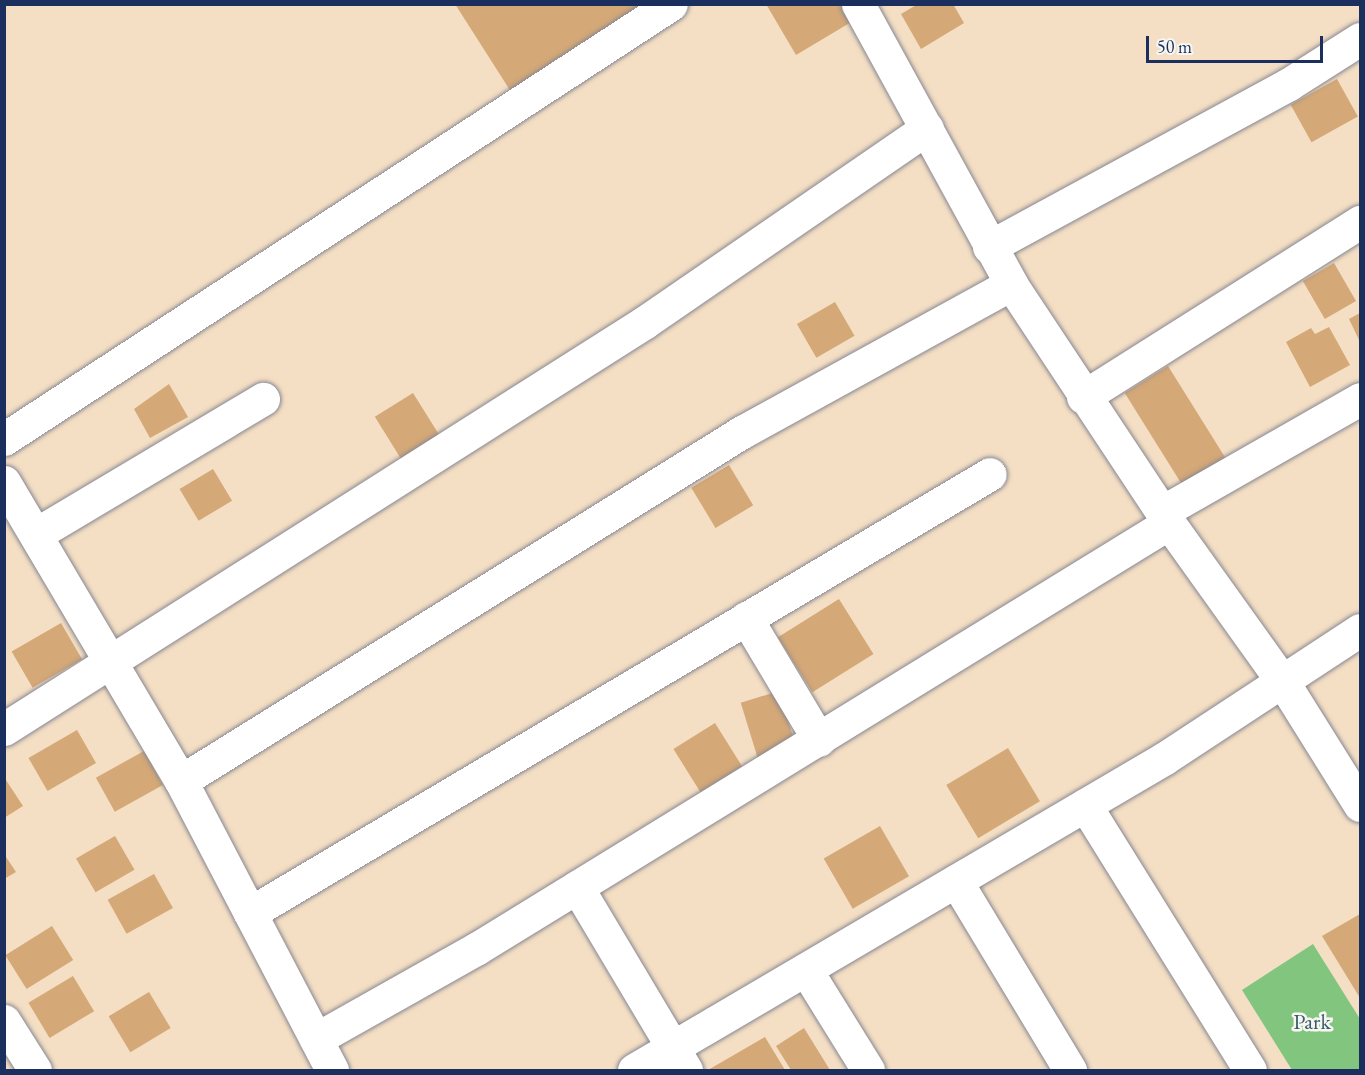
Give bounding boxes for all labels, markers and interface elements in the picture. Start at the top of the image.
scale bar [1149,24,1326,62]
text: 50 m [1157,35,1192,58]
park label: Park [1293,1009,1331,1035]

